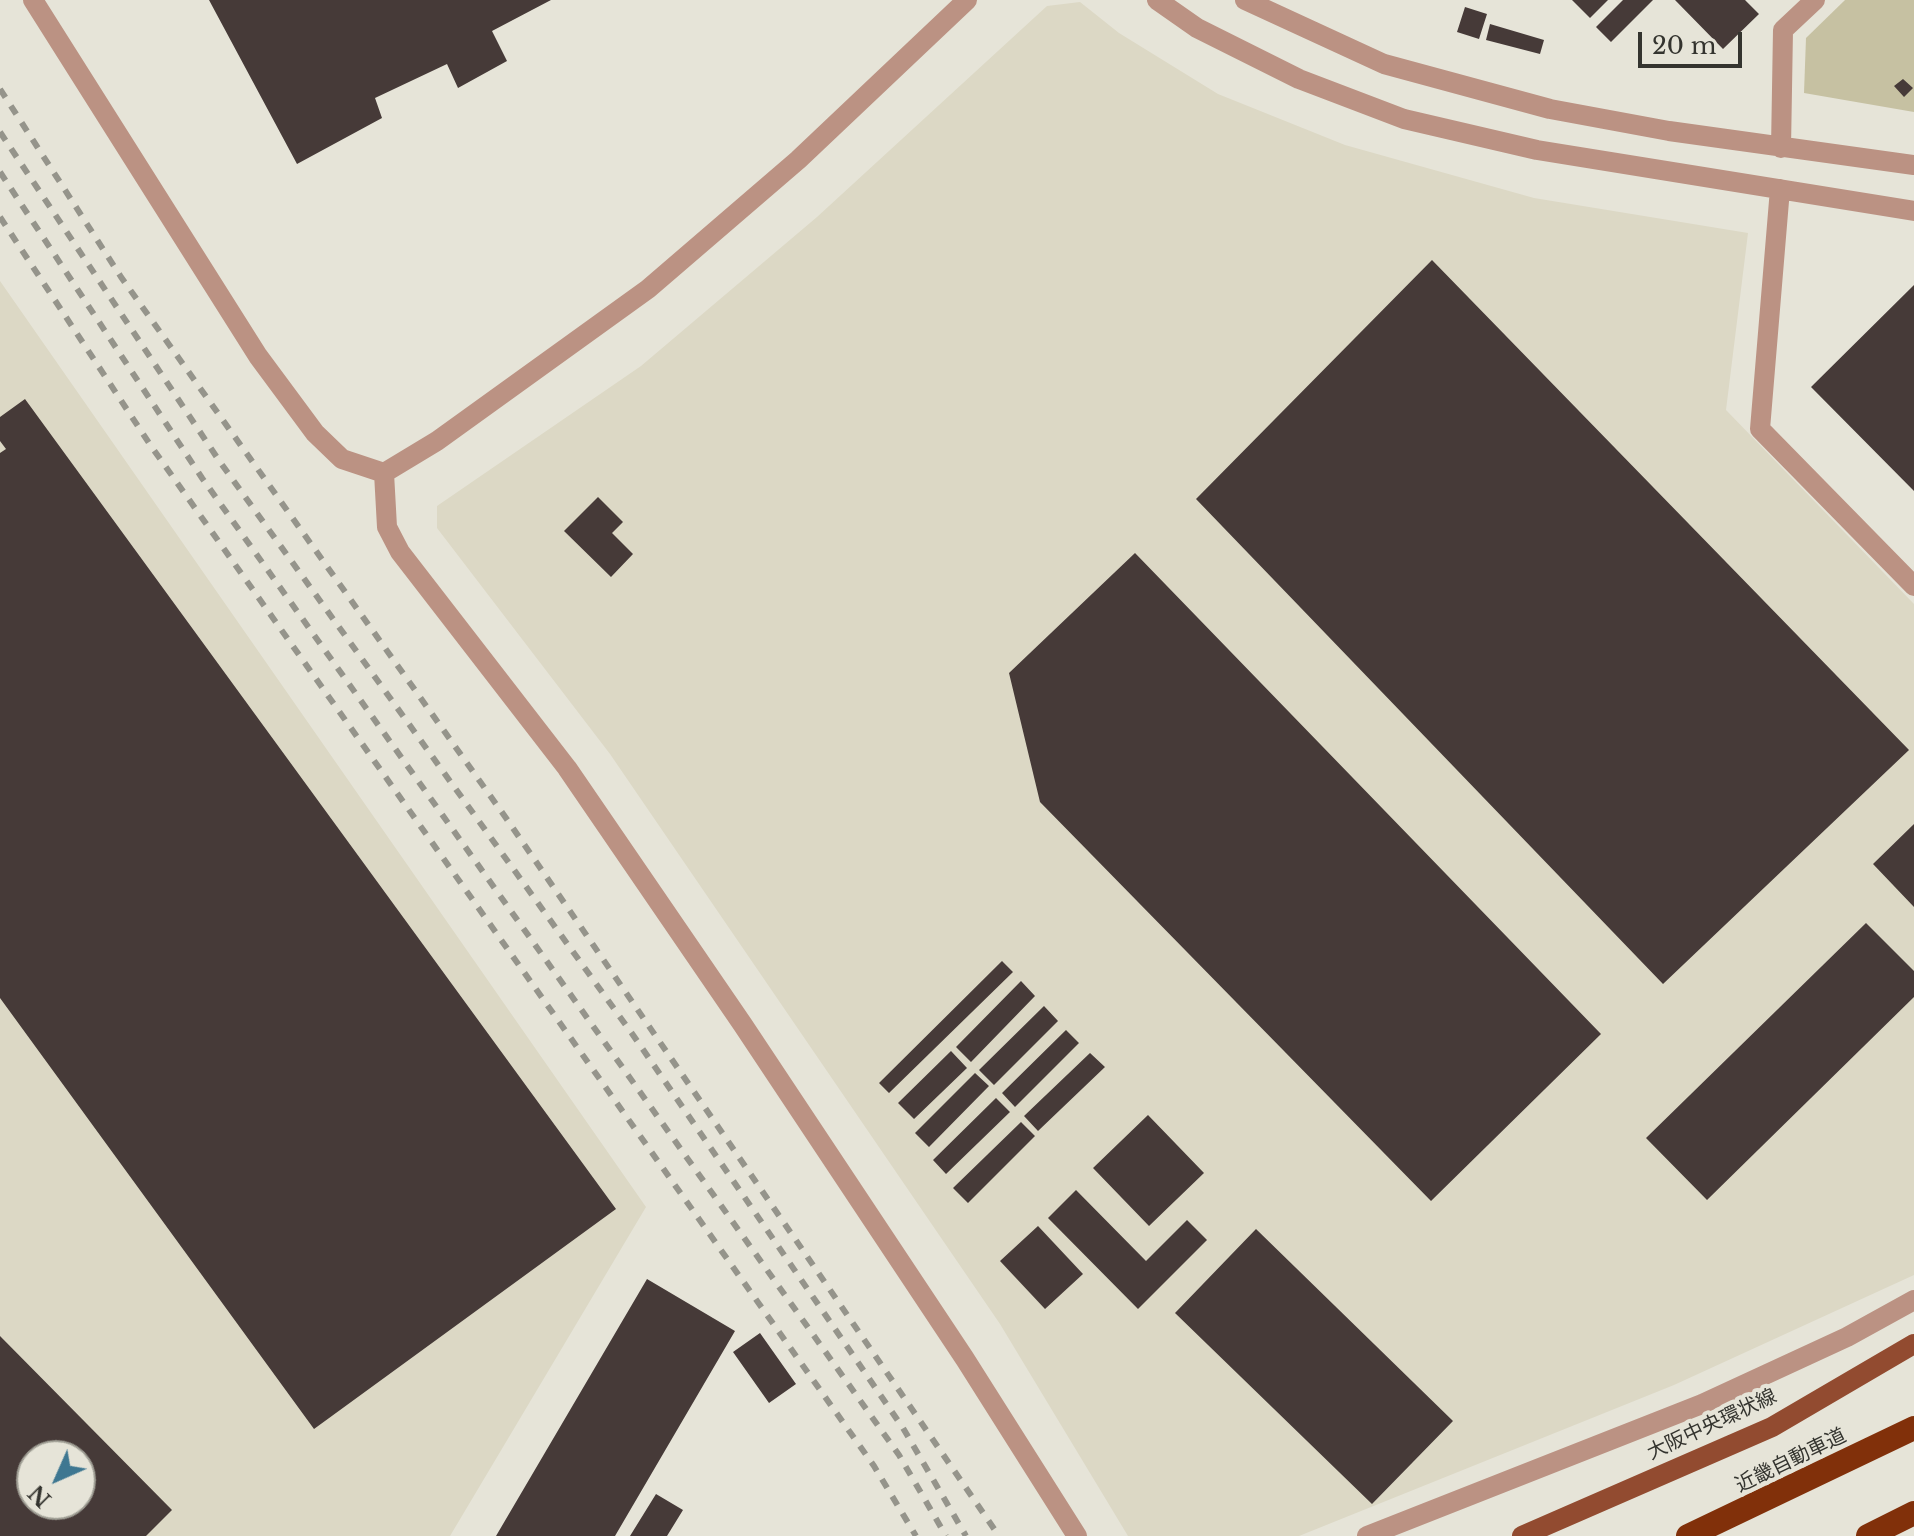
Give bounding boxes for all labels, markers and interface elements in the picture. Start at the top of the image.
scale bar [1642,16,1746,66]
text: 20 m [1652,31,1717,60]
street label: 大阪中央環状線 [1643,1385,1781,1465]
street label: 近畿自動車道 [1732,1424,1850,1498]
north arrow [16,1440,96,1520]
text: N [23,1479,57,1513]

